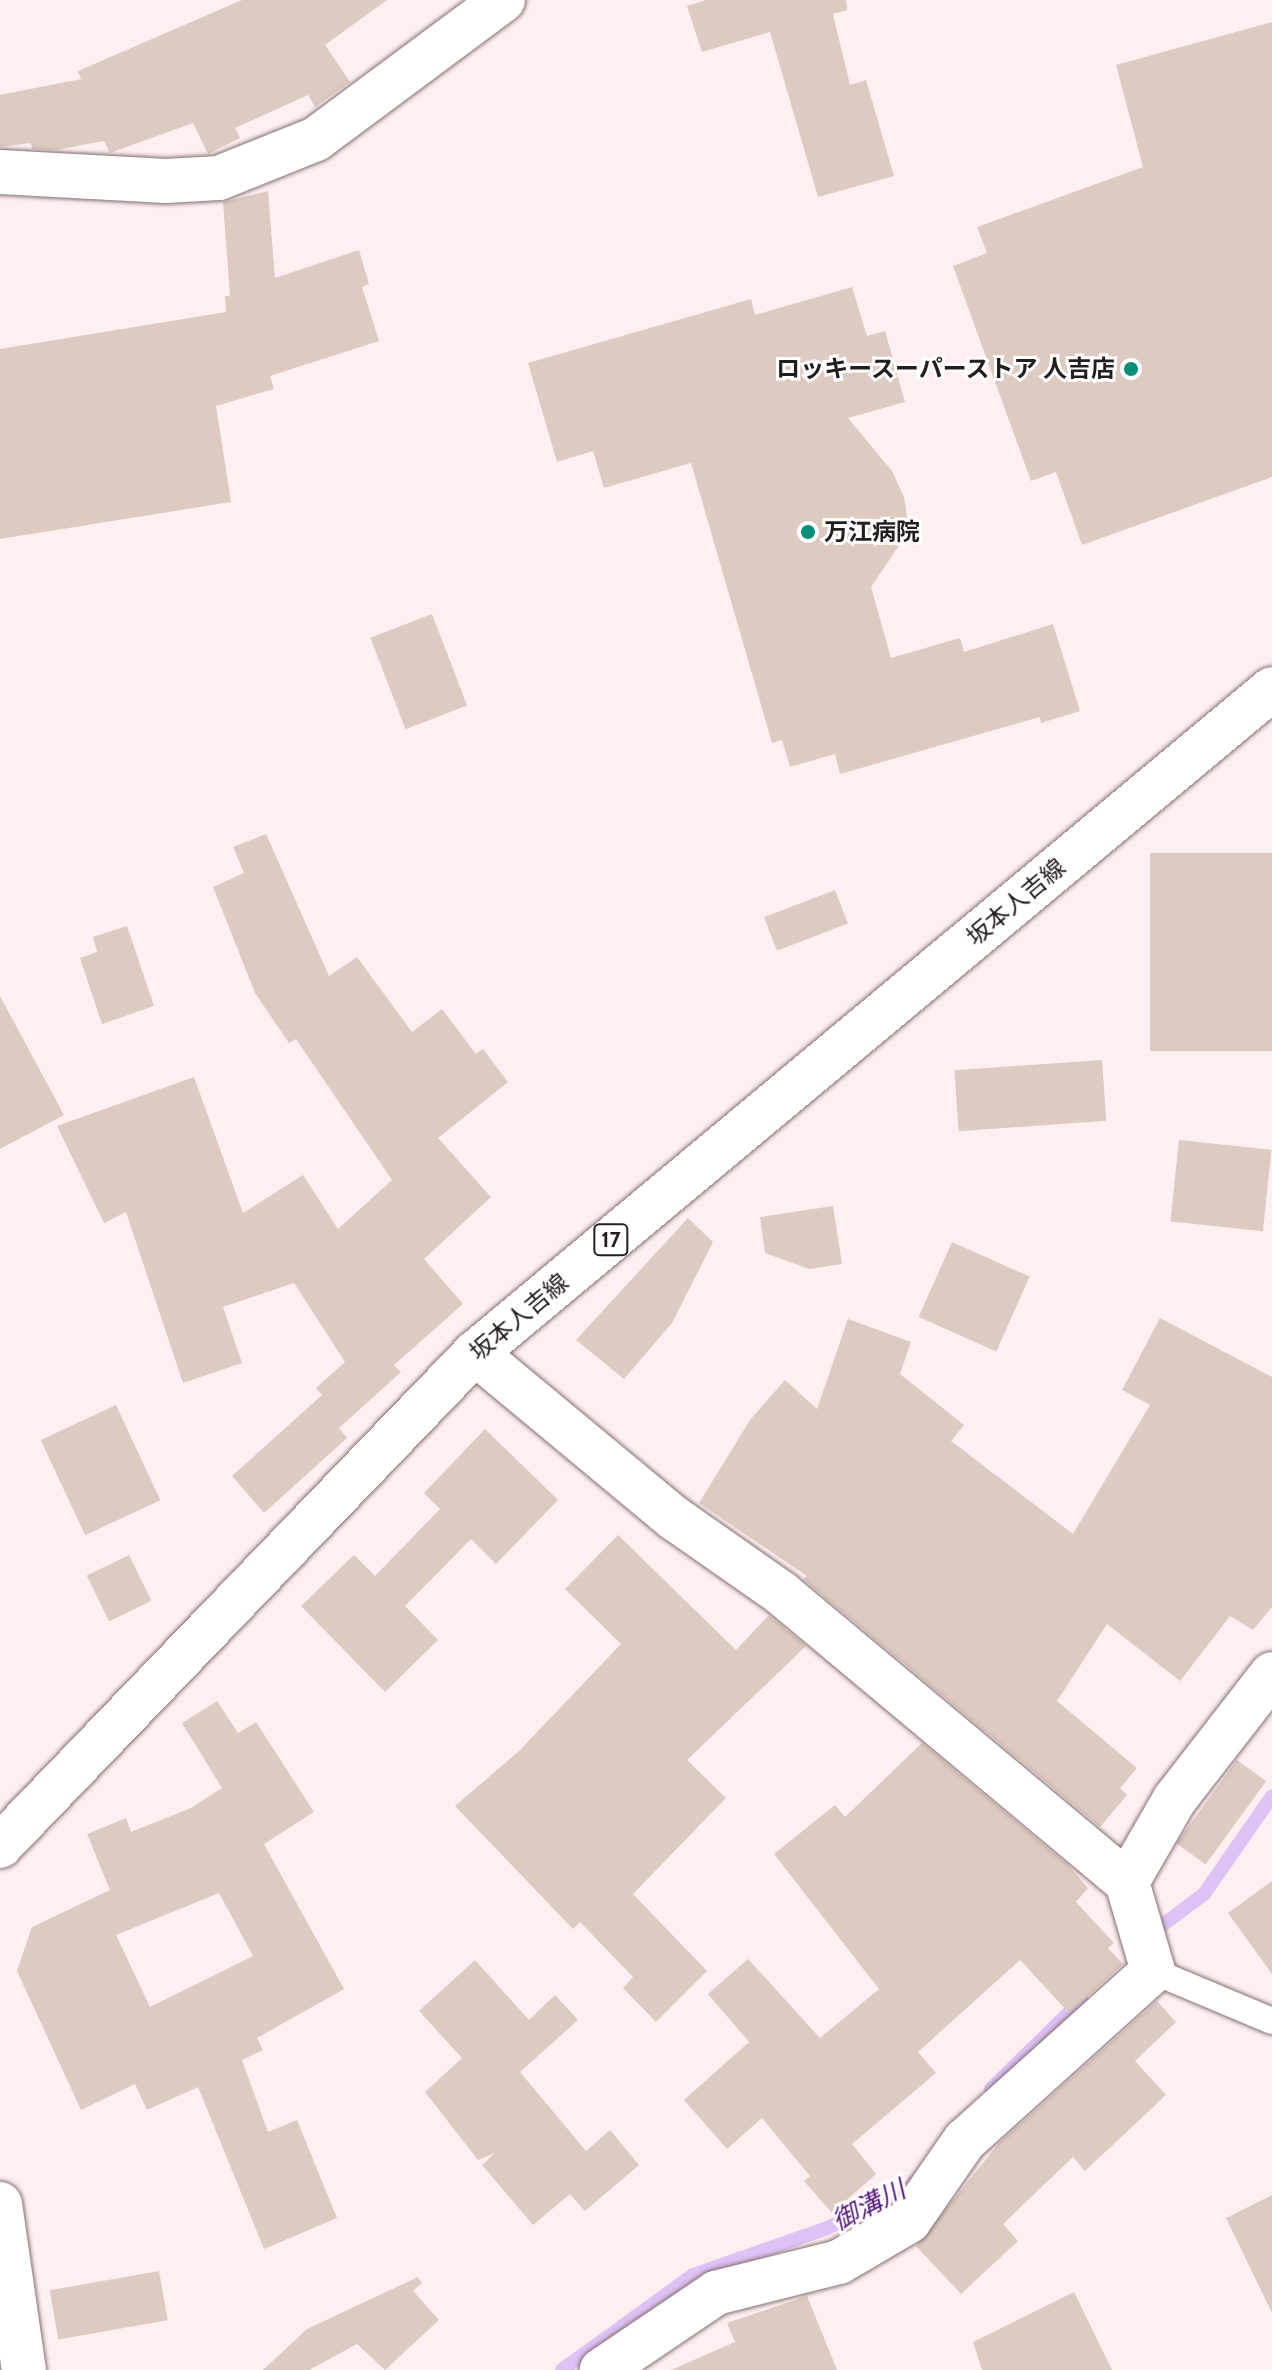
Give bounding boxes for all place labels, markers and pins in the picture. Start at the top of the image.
place label: ロッキースーパーストア 人吉店 [774,355,1115,383]
marker: ロッキースーパーストア 人吉店 [1122,360,1140,378]
place label: 万江病院 [824,518,920,546]
marker: 万江病院 [799,523,817,541]

